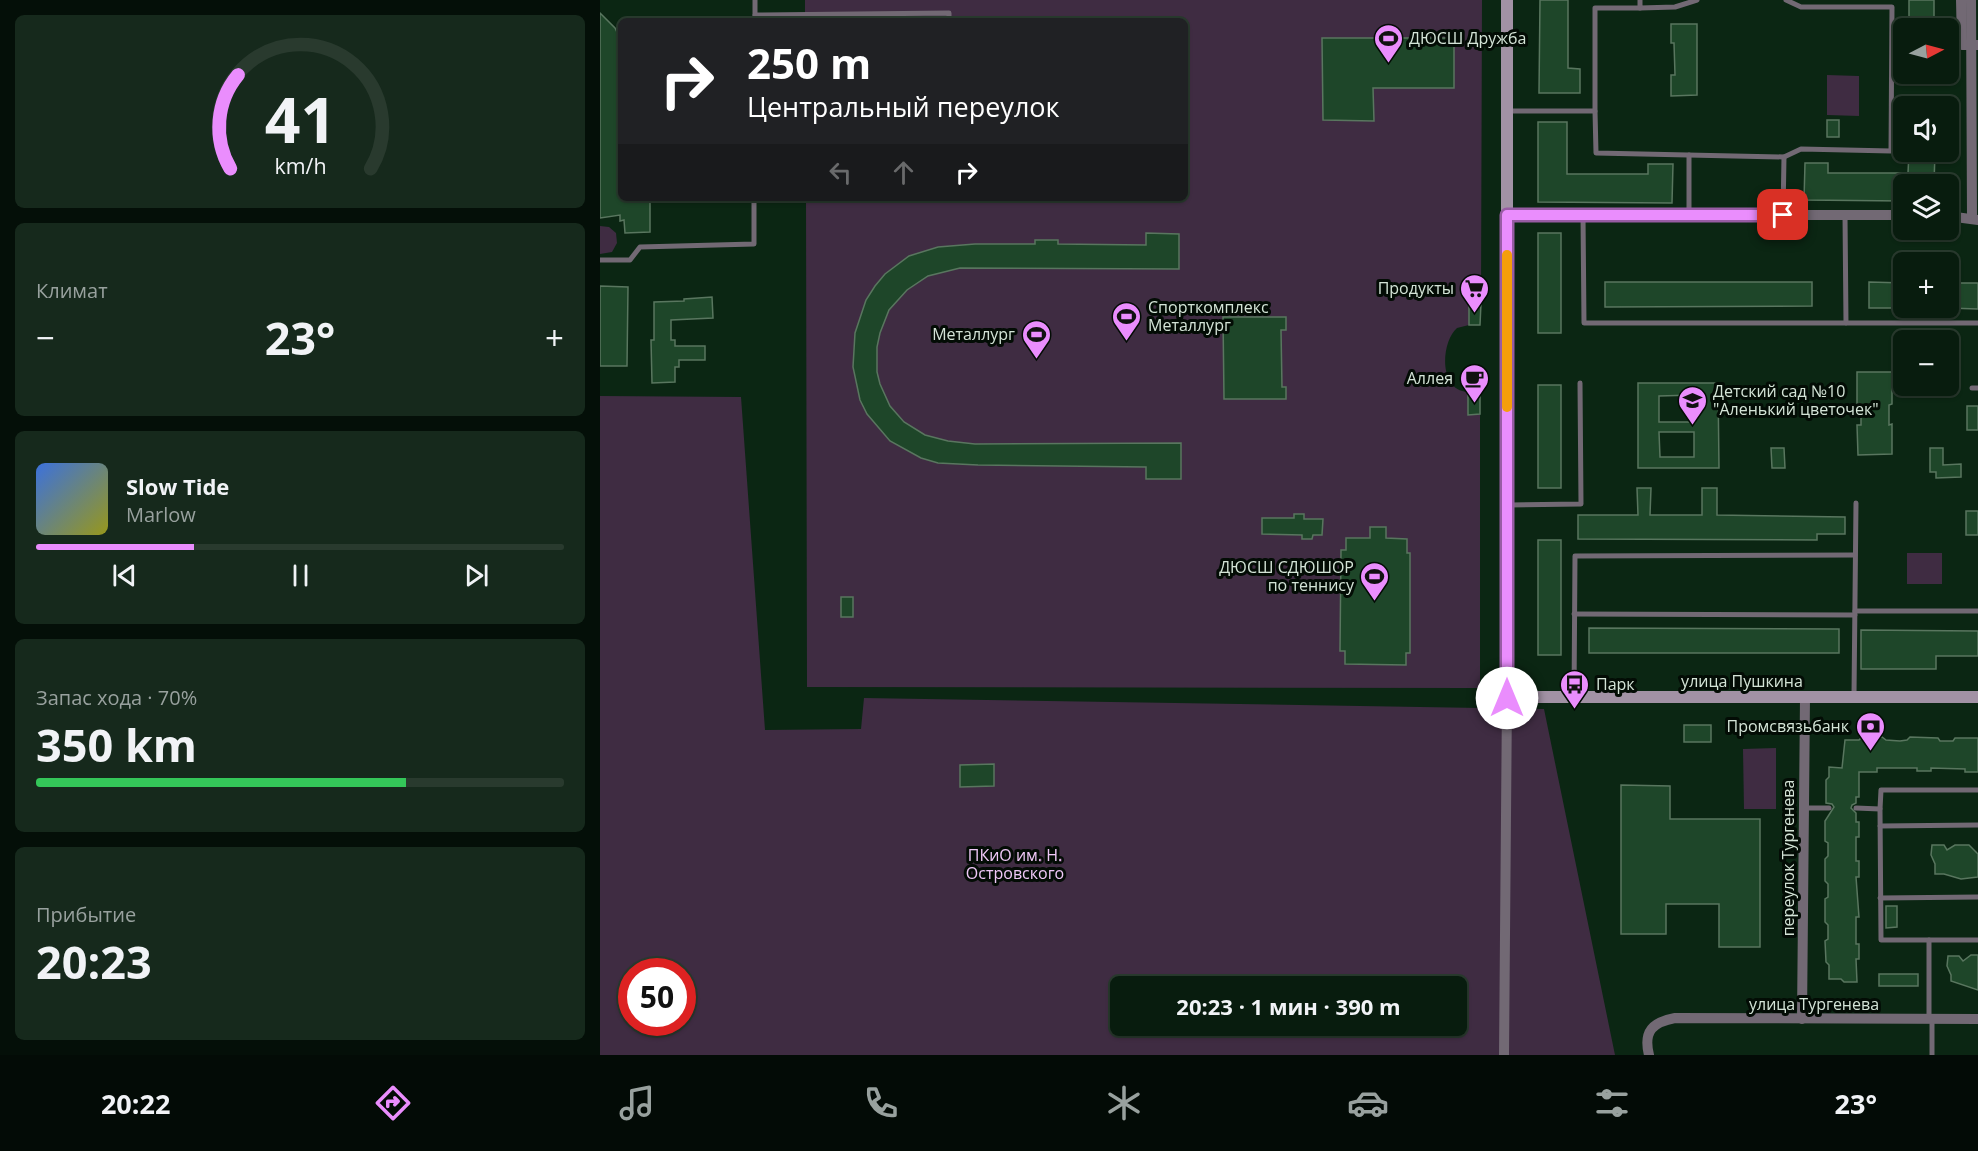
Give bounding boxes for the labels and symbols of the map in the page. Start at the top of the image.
north arrow [1893,18,1959,84]
sports icon: ДЮСШ Дружба [1372,22,1404,64]
place label: ДЮСШ Дружба [1409,27,1526,49]
pin [1757,189,1808,240]
supermarket icon: Продукты [1459,272,1491,314]
place label: Продукты [1378,277,1454,299]
place label: Спорткомплекс Металлург [1148,296,1269,336]
sports icon: Спорткомплекс Металлург [1111,300,1143,342]
sports icon: Металлург [1020,318,1052,360]
place label: Металлург [932,323,1015,345]
cafe icon: Аллея [1458,362,1490,404]
place label: Аллея [1407,367,1453,389]
place label: Детский сад №10 "Аленький цветочек" [1713,380,1879,420]
school or university icon: Детский сад №10 "Аленький цветочек" [1676,384,1708,426]
place label: ДЮСШ СДЮШОР по теннису [1219,556,1355,596]
sports icon: ДЮСШ СДЮШОР по теннису [1359,560,1391,602]
position arrow [1475,666,1539,730]
bus stop icon: Парк [1559,668,1591,710]
street label: улица Пушкина [1681,670,1803,692]
place label: Парк [1596,673,1635,695]
bank icon: Промсвязьбанк [1854,710,1886,752]
place label: Промсвязьбанк [1727,715,1850,737]
street label: переулок Тургенева [1777,780,1799,936]
park label: ПКиО им. Н. Островского [966,844,1064,884]
speed limit sign: 50 [618,958,696,1036]
street label: улица Тургенева [1749,993,1879,1015]

